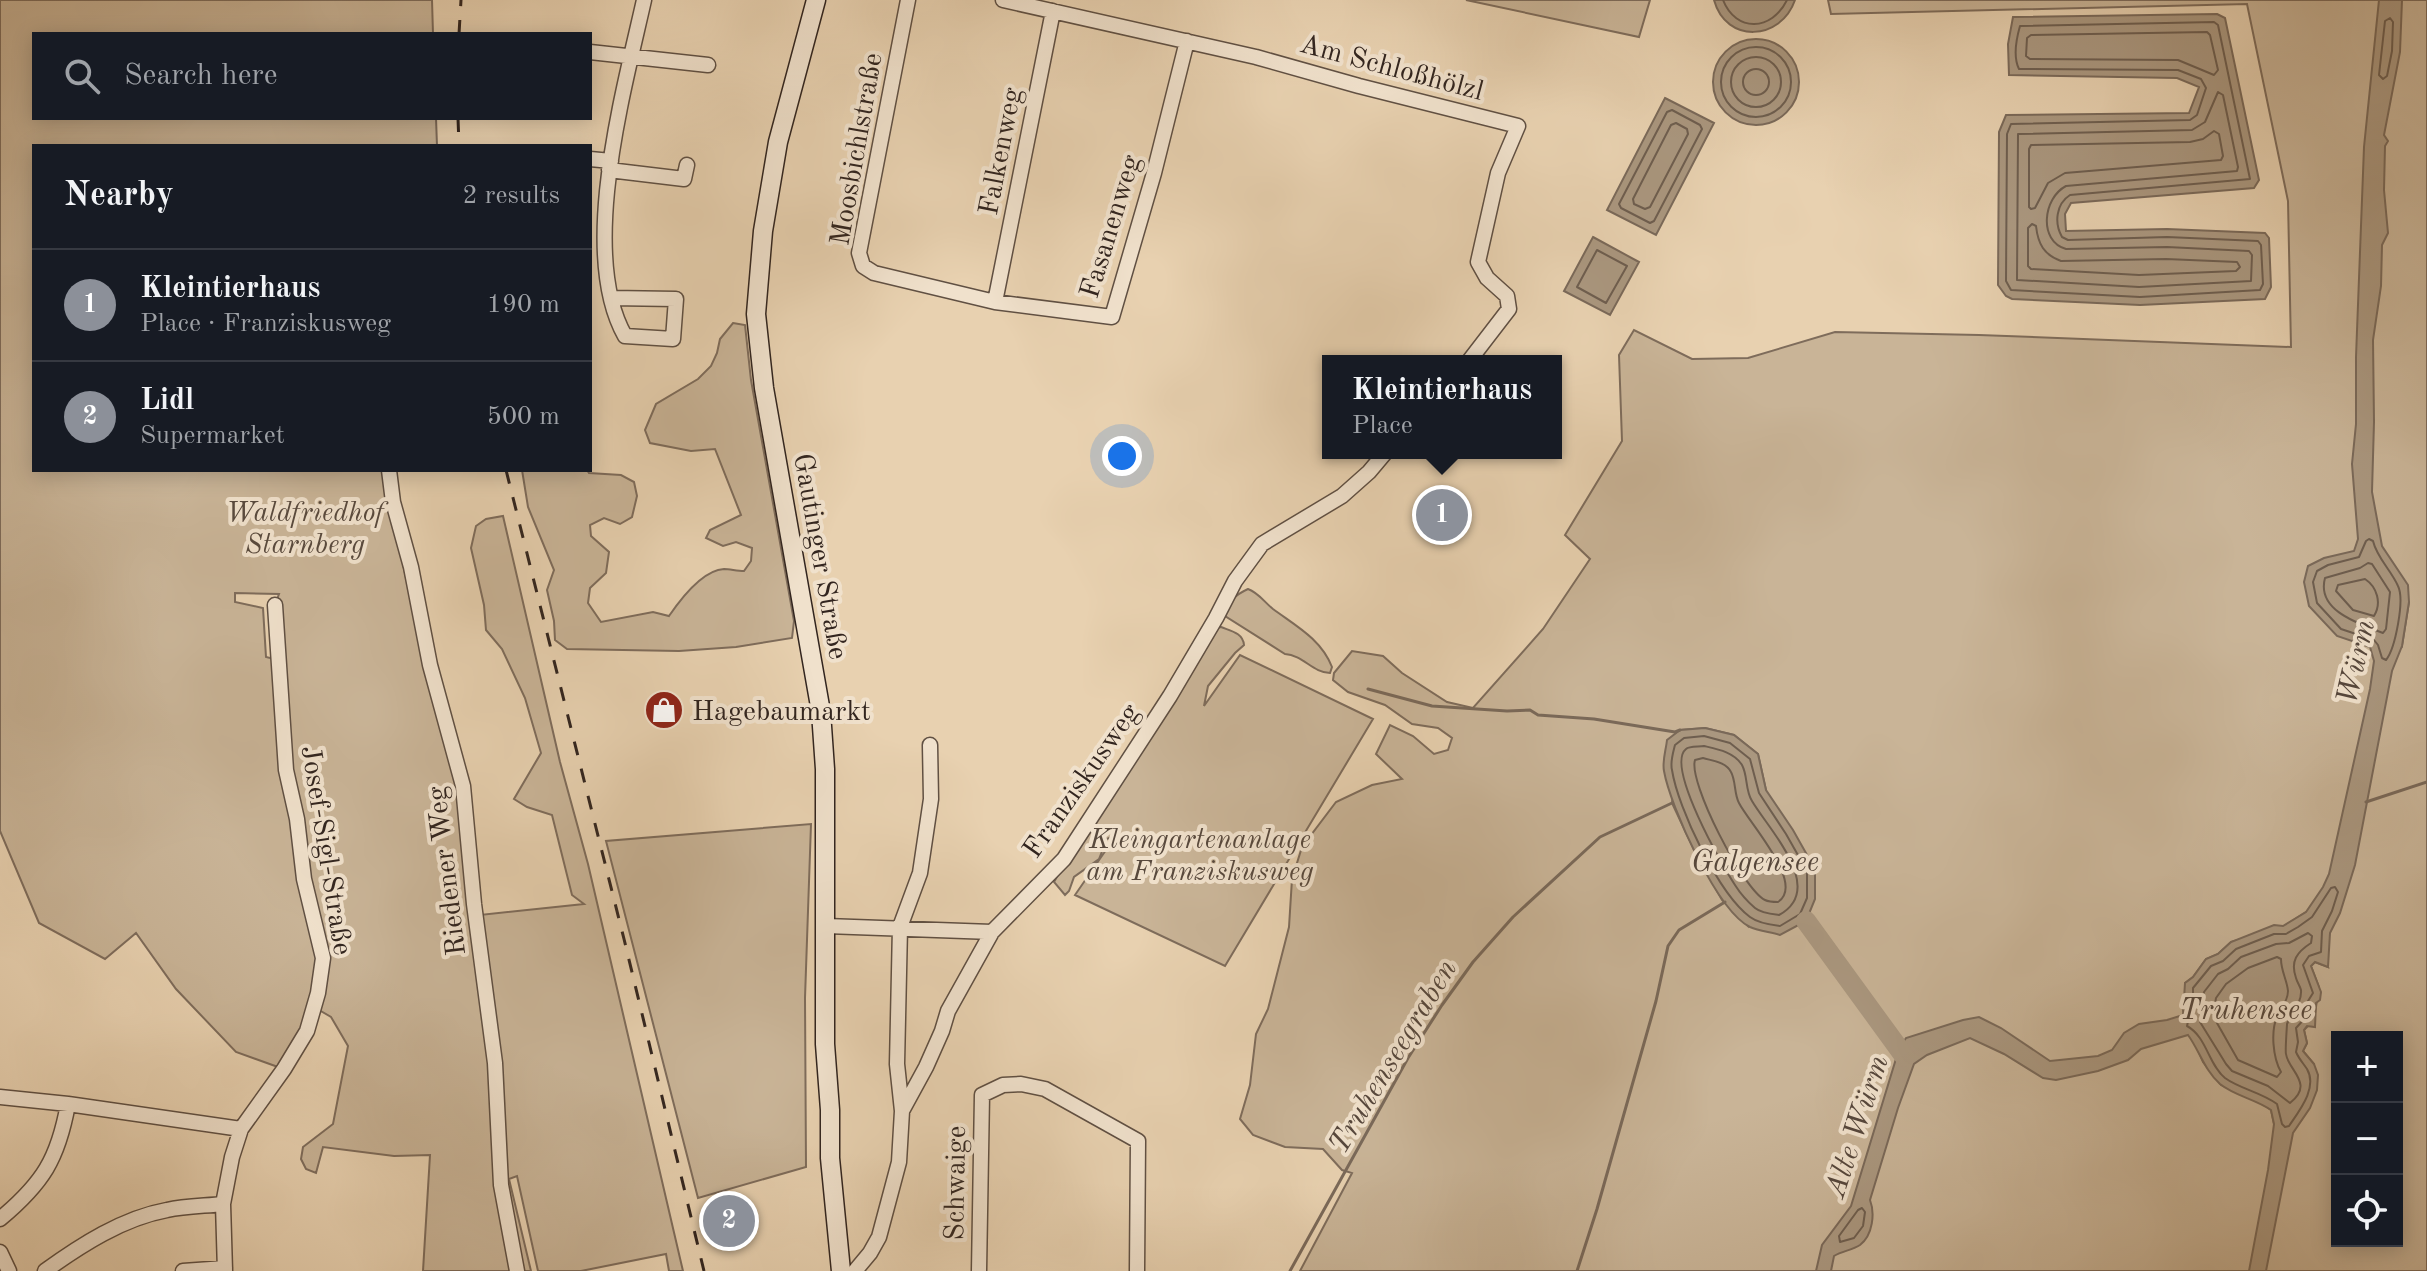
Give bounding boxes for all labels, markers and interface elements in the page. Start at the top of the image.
street label: Am Schloßhölzl [1296,31,1486,107]
search box [32,32,592,120]
street label: Moosbichlstraße [827,51,889,248]
icon: search [60,54,104,98]
text: Search here [124,61,278,91]
street label: Falkenweg [976,85,1028,218]
street label: Fasanenweg [1077,152,1147,302]
text: Nearby [64,179,174,213]
text: 2 results [462,183,560,209]
text: Kleintierhaus [140,274,320,304]
text: 1 [82,292,98,318]
text: 190 m [487,292,560,318]
text: Place · Franziskusweg [140,311,391,337]
popup [1322,355,1562,459]
text: Kleintierhaus [1352,376,1532,406]
text: Lidl [140,386,194,416]
text: 2 [82,404,98,430]
text: 500 m [487,404,560,430]
text: Place [1352,413,1413,439]
text: Supermarket [140,423,285,449]
your location [1102,436,1142,476]
street label: Gautinger Straße [787,451,851,662]
pin: 1 [1416,485,1468,545]
park label: Waldfriedhof Starnberg [226,500,388,560]
water label: Würm [2333,617,2381,708]
shop icon: Hagebaumarkt [643,689,685,731]
place label: Hagebaumarkt [692,699,871,727]
street label: Franziskusweg [1019,699,1146,864]
street label: Josef-Sigl-Straße [295,744,355,957]
street label: Riedener Weg [424,784,472,957]
park label: Kleingartenanlage am Franziskusweg [1086,827,1314,887]
water label: Galgensee [1691,848,1819,878]
water label: Truhenseegraben [1324,955,1463,1159]
water label: Truhensee [2180,996,2312,1026]
map controls [2331,1031,2403,1247]
button: + [2331,1031,2403,1103]
water label: Alte Würm [1820,1052,1895,1203]
button: − [2331,1103,2403,1175]
street label: Schwaige [942,1125,972,1241]
button: locate [2331,1175,2403,1247]
pin: 2 [703,1191,755,1251]

